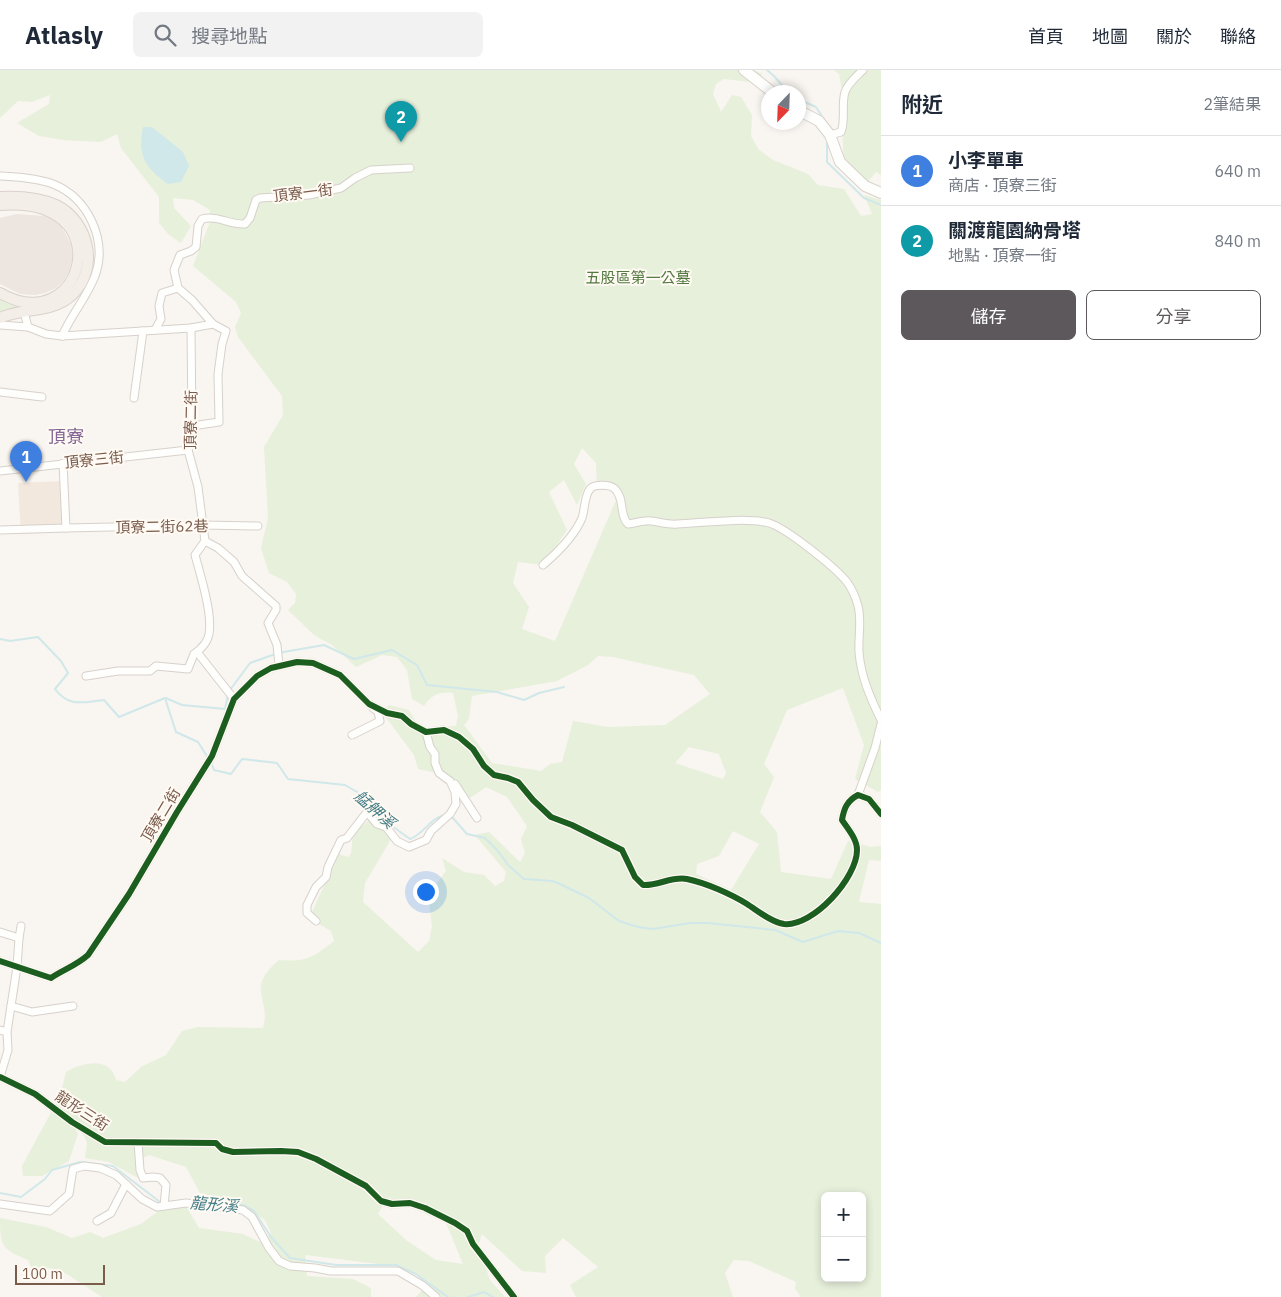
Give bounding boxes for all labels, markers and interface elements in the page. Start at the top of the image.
search box [133,12,483,57]
text: Atlasly [25,19,103,51]
icon: search [151,21,179,49]
text: 搜尋地點 [191,24,267,48]
text: 首頁 [1028,25,1064,48]
text: 地圖 [1092,25,1128,48]
text: 關於 [1156,25,1192,48]
text: 聯絡 [1220,25,1256,48]
north arrow [761,85,806,130]
text: 附近 [901,90,943,118]
text: 2筆結果 [1203,94,1261,114]
pin: 2 [385,101,417,142]
text: 小李單車 [948,148,1024,172]
text: 1 [912,161,922,181]
text: 640 m [1214,161,1261,181]
text: 商店 · 頂寮三街 [948,175,1057,195]
street label: 頂寮一街 [272,179,334,206]
text: 關渡龍園納骨塔 [948,218,1081,242]
text: 2 [912,231,922,251]
text: 840 m [1214,231,1261,251]
text: 地點 · 頂寮一街 [948,245,1057,265]
park label: 五股區第一公墓 [585,268,691,287]
button: 儲存 [901,290,1076,340]
button: 分享 [1086,290,1261,340]
street label: 頂寮二街 [180,390,201,450]
district label: 頂寮 [48,425,84,448]
pin: 1 [10,441,42,482]
street label: 頂寮三街 [63,447,125,472]
street label: 頂寮二街62巷 [115,516,209,537]
street label: 頂寮二街 [137,784,184,845]
water label: 艋舺溪 [350,786,401,834]
your location [413,879,439,905]
street label: 龍形三街 [52,1086,113,1135]
water label: 龍形溪 [189,1192,241,1216]
map controls [821,1192,866,1282]
button: + [821,1192,866,1237]
button: − [821,1237,866,1282]
scale bar [15,1262,105,1285]
text: 100 m [22,1265,63,1283]

